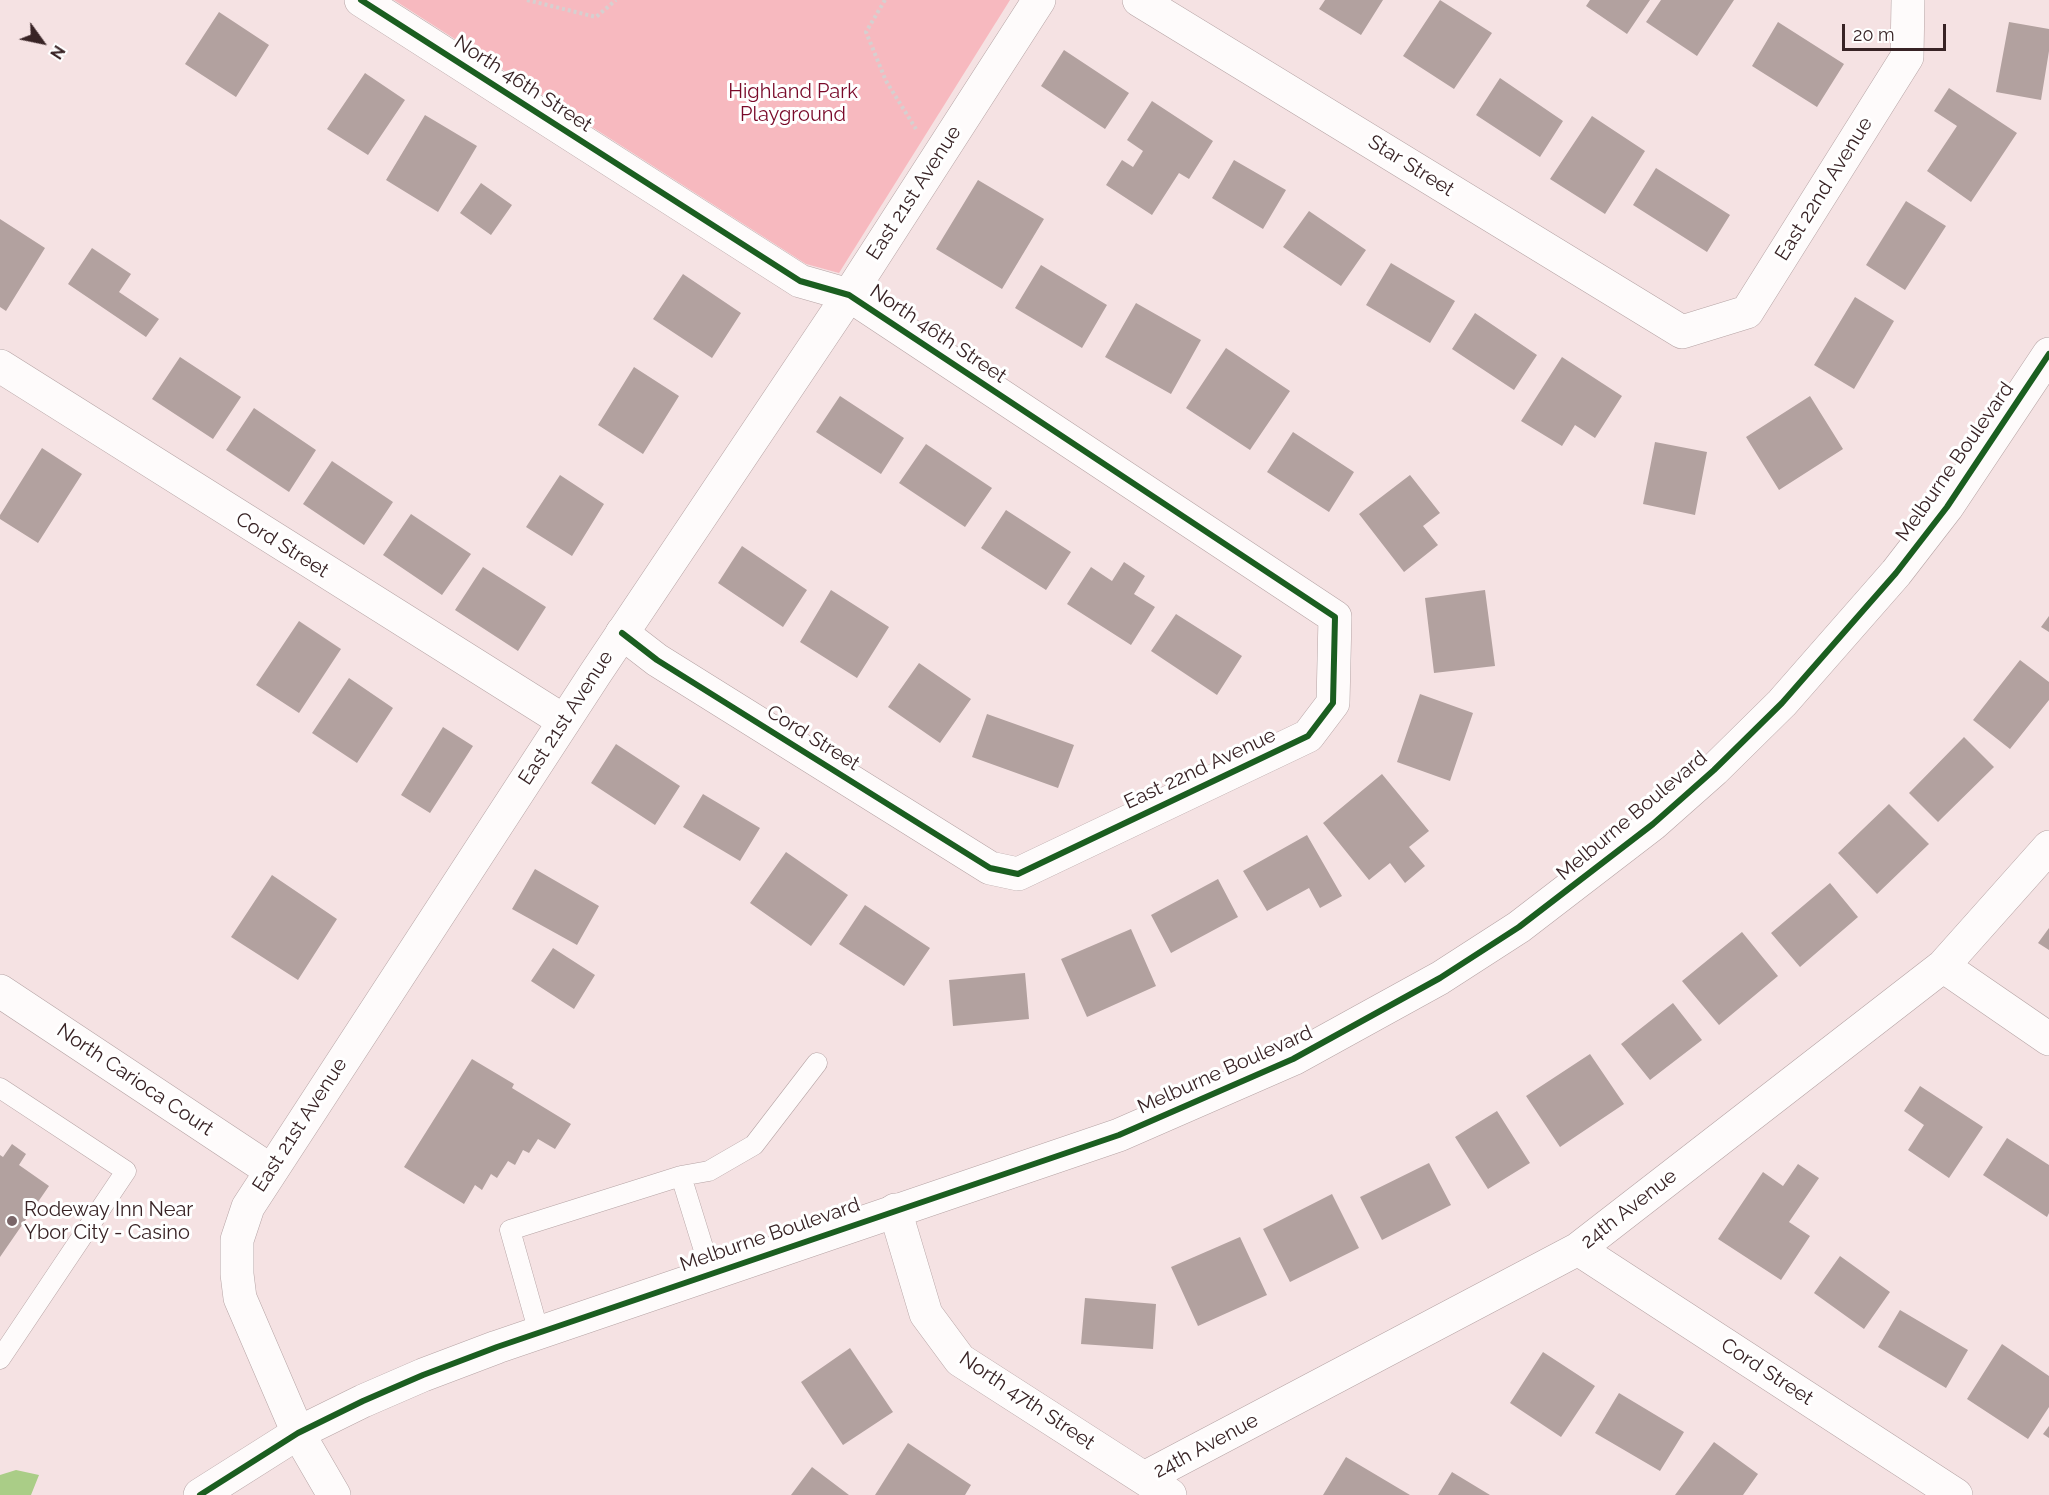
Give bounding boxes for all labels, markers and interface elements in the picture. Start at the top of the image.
north arrow [12,12,72,72]
scale bar [1845,12,1948,50]
text: 20 m [1853,24,1895,45]
street label: North 46th Street [450,30,596,138]
text: N [46,42,69,62]
park label: Highland Park Playground [728,80,858,127]
street label: East 22nd Avenue [1770,113,1878,265]
street label: East 21st Avenue [862,121,966,265]
street label: Star Street [1363,130,1459,202]
street label: North 46th Street [865,279,1011,389]
street label: Melburne Boulevard [1891,378,2019,546]
street label: Cord Street [231,507,333,583]
street label: East 21st Avenue [514,646,618,790]
street label: Cord Street [762,700,864,776]
street label: East 22nd Avenue [1120,723,1280,815]
street label: Melburne Boulevard [1552,746,1712,886]
street label: North Carioca Court [52,1019,218,1141]
street label: Melburne Boulevard [1134,1021,1316,1119]
street label: East 21st Avenue [248,1053,352,1197]
street label: 24th Avenue [1576,1164,1682,1254]
street label: Melburne Boulevard [677,1193,863,1277]
place label: Rodeway Inn Near Ybor City - Casino [24,1198,193,1245]
marker: Rodeway Inn Near Ybor City - Casino [5,1214,19,1228]
street label: Cord Street [1716,1333,1818,1411]
street label: North 47th Street [955,1347,1099,1455]
street label: 24th Avenue [1150,1408,1262,1484]

